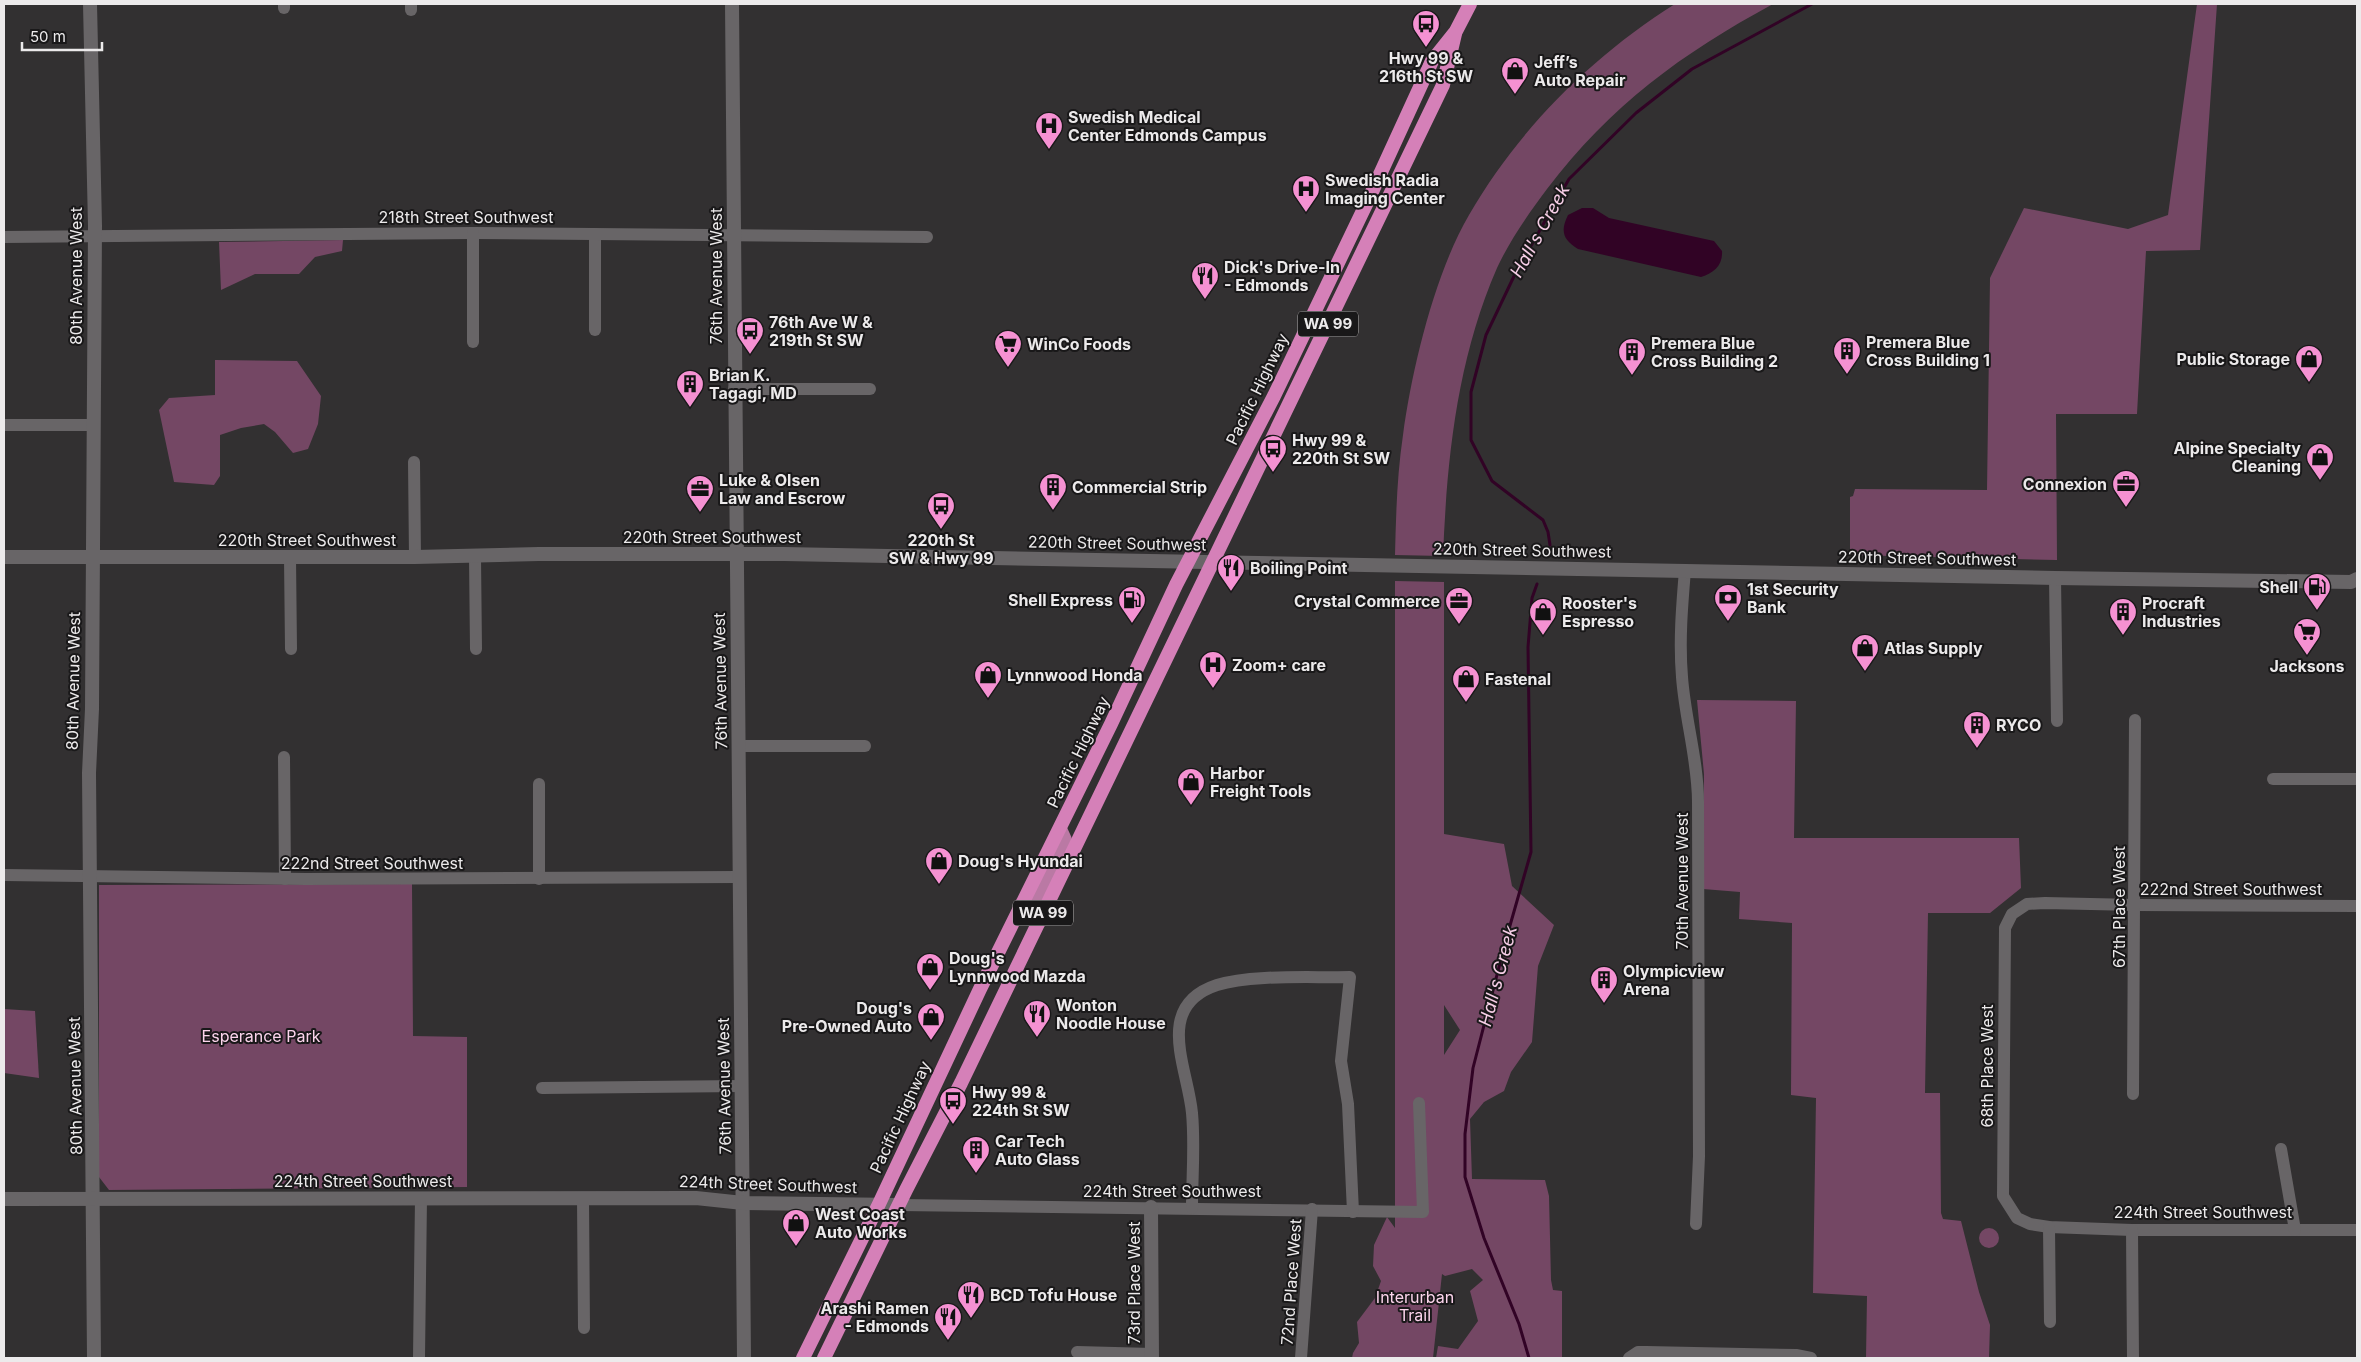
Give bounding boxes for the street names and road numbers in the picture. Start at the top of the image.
street label: 80th Avenue West [66,207,86,345]
street label: 218th Street Southwest [379,207,553,227]
street label: 76th Avenue West [706,208,726,344]
road number: WA 99 [1298,312,1358,336]
street label: Pacific Highway [1221,330,1293,448]
street label: 220th Street Southwest [623,527,801,547]
street label: 220th Street Southwest [218,530,396,550]
street label: 220th Street Southwest [1028,531,1206,555]
street label: 220th Street Southwest [1433,538,1611,562]
street label: 220th Street Southwest [1838,546,2016,570]
street label: 80th Avenue West [62,612,84,750]
street label: 76th Avenue West [709,613,731,749]
street label: Pacific Highway [1042,693,1114,811]
street label: 70th Avenue West [1672,813,1692,950]
street label: 67th Place West [2109,846,2129,968]
street label: 222nd Street Southwest [281,853,463,873]
street label: 222nd Street Southwest [2140,879,2322,899]
road number: WA 99 [1013,900,1073,926]
street label: 68th Place West [1977,1004,1997,1128]
street label: 80th Avenue West [64,1017,86,1155]
street label: 76th Avenue West [713,1018,735,1154]
street label: Pacific Highway [865,1058,935,1176]
street label: 224th Street Southwest [274,1171,452,1191]
street label: 224th Street Southwest [679,1171,857,1197]
street label: 224th Street Southwest [1083,1181,1261,1201]
street label: 224th Street Southwest [2114,1202,2292,1222]
street label: 72nd Place West [1277,1218,1305,1346]
street label: 73rd Place West [1124,1222,1144,1344]

